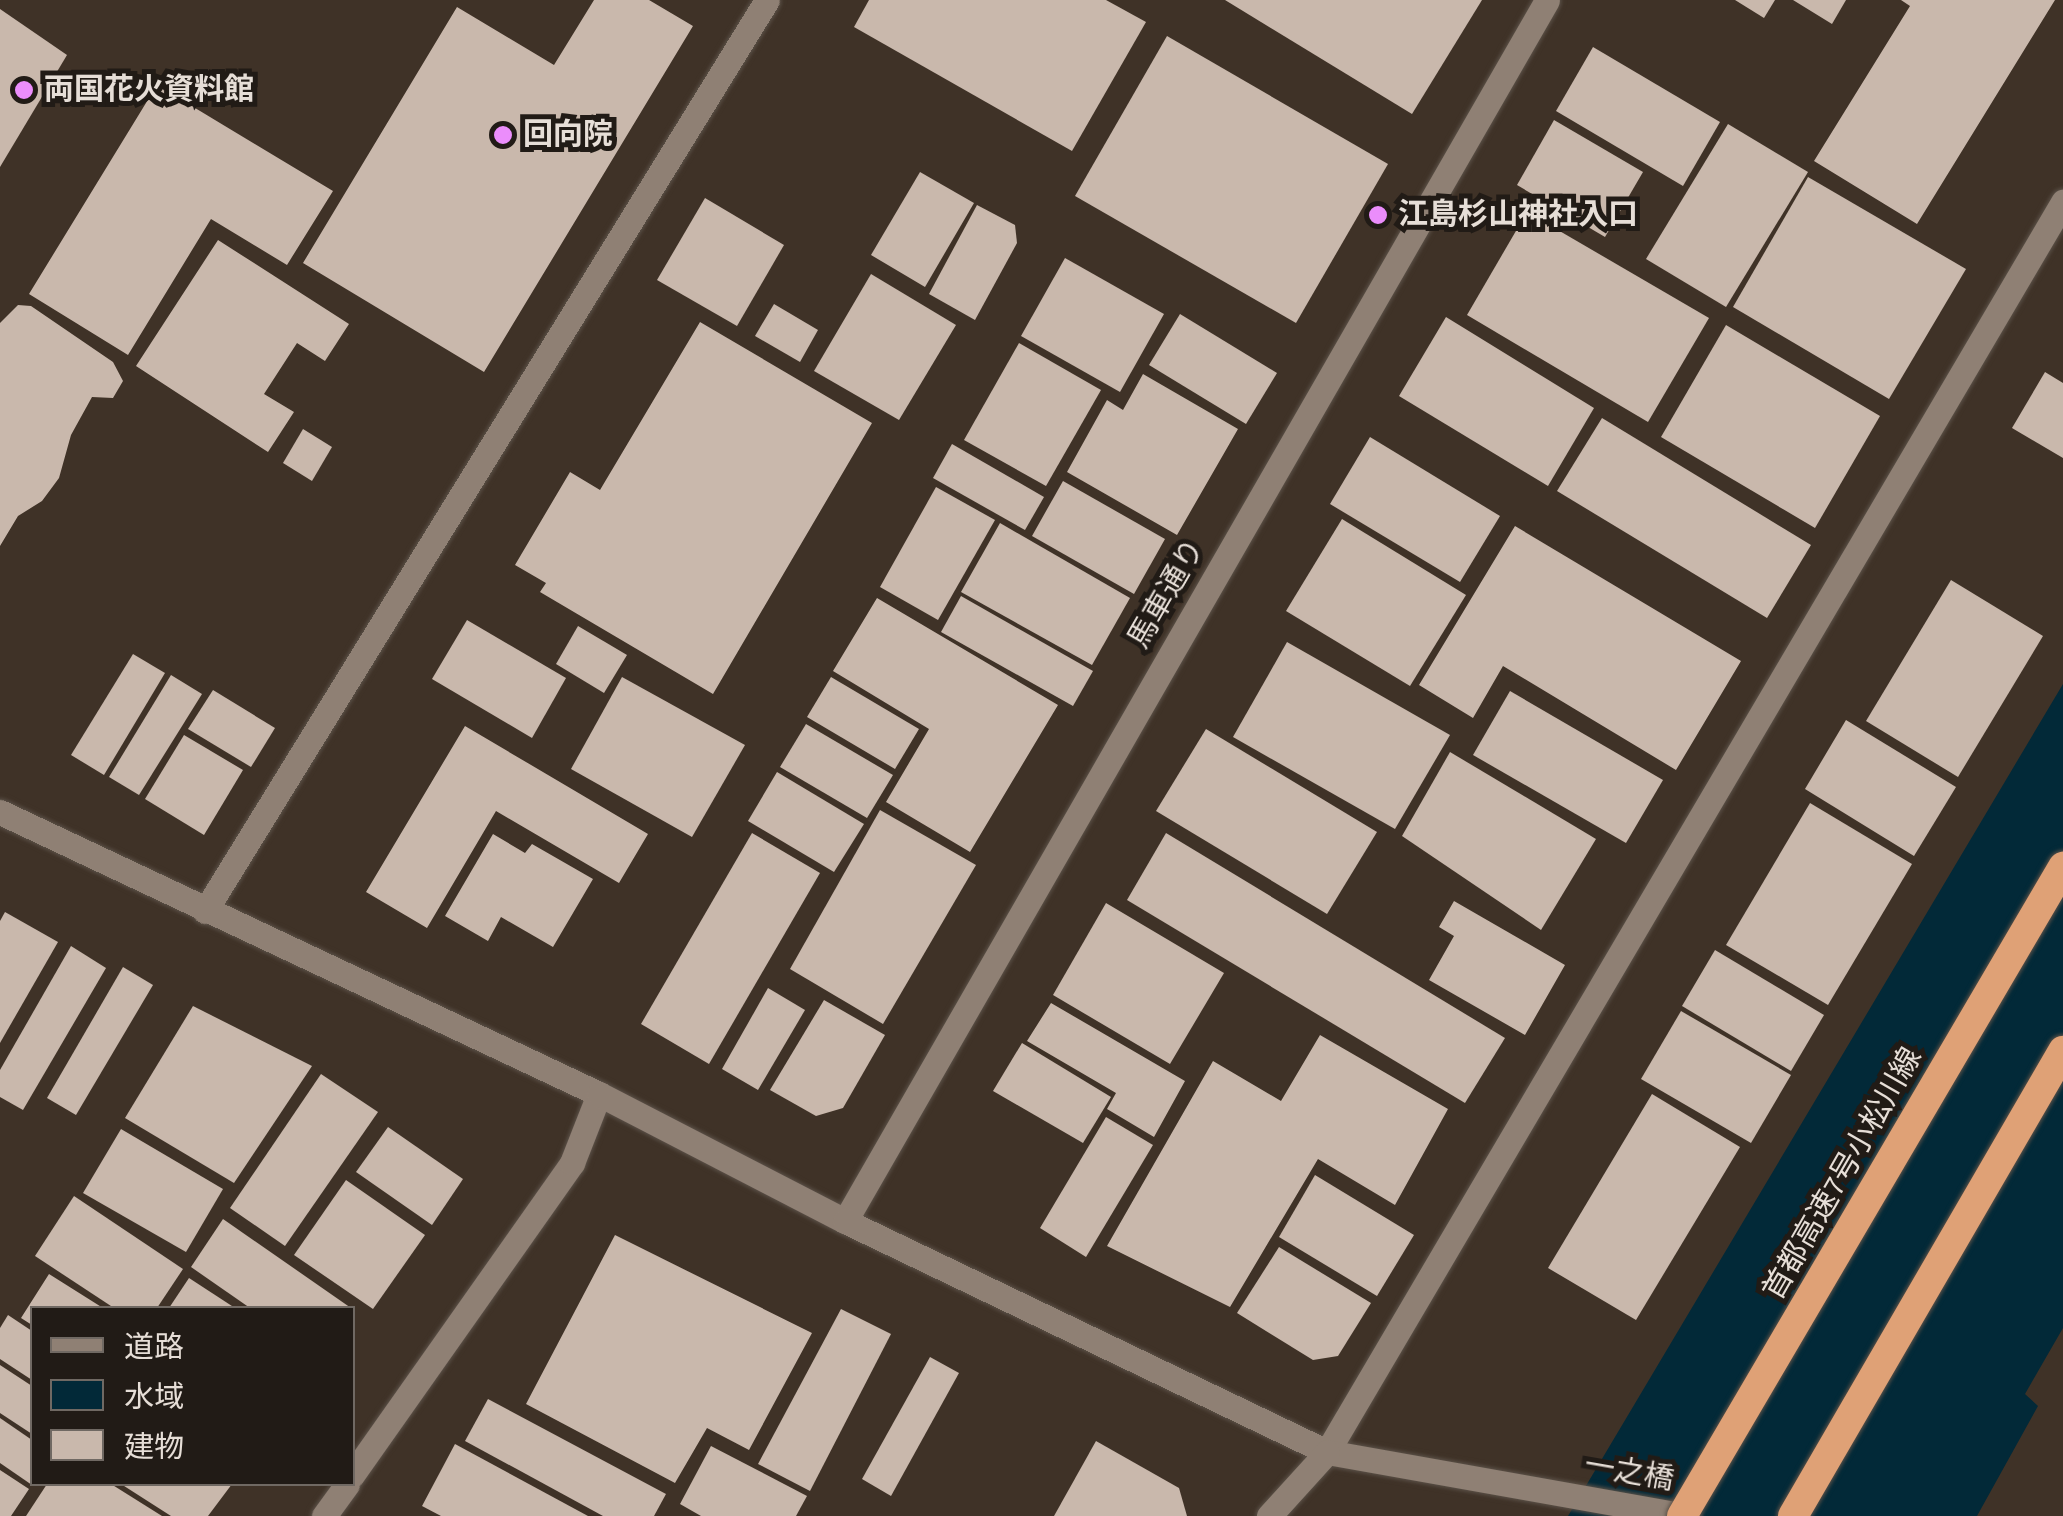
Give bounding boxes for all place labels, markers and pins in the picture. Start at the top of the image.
place label: 両国花火資料館 [44,72,254,108]
marker: 両国花火資料館 [13,79,35,101]
place label: 回向院 [523,117,613,153]
marker: 回向院 [492,124,514,146]
place label: 江島杉山神社入口 [1398,197,1638,233]
marker: 江島杉山神社入口 [1367,204,1389,226]

